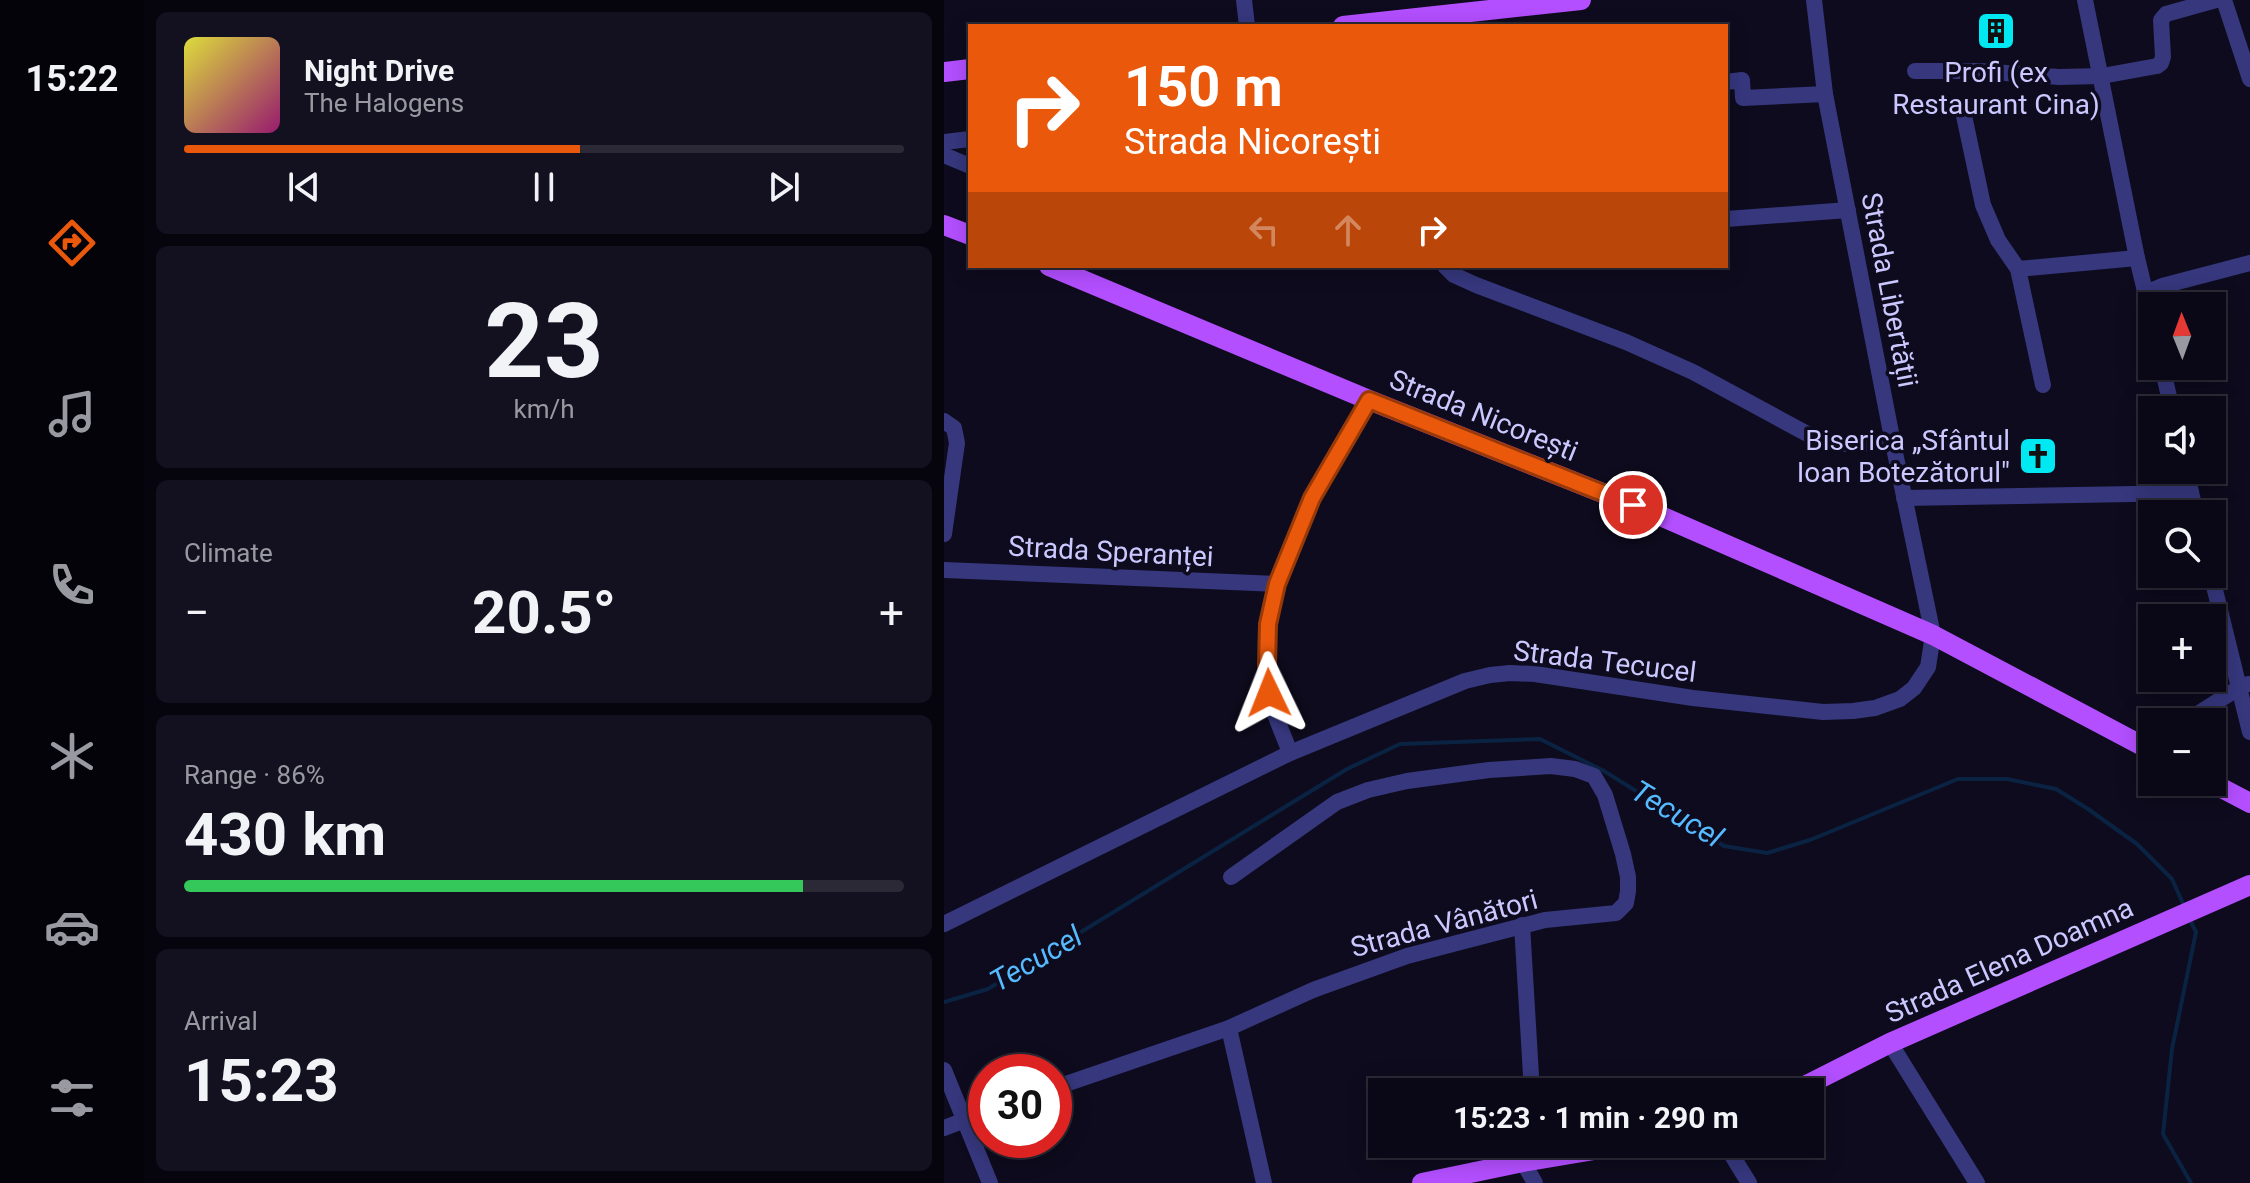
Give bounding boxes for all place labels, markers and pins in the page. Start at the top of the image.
building icon: Profi (ex Restaurant Cina) [1975,10,2017,52]
place label: Profi (ex Restaurant Cina) [1892,56,2100,121]
place label: Biserica „Sfântul Ioan Botezătorul" [1797,424,2010,489]
church icon: Biserica „Sfântul Ioan Botezătorul" [2017,435,2059,477]
pin [1599,471,1667,539]

